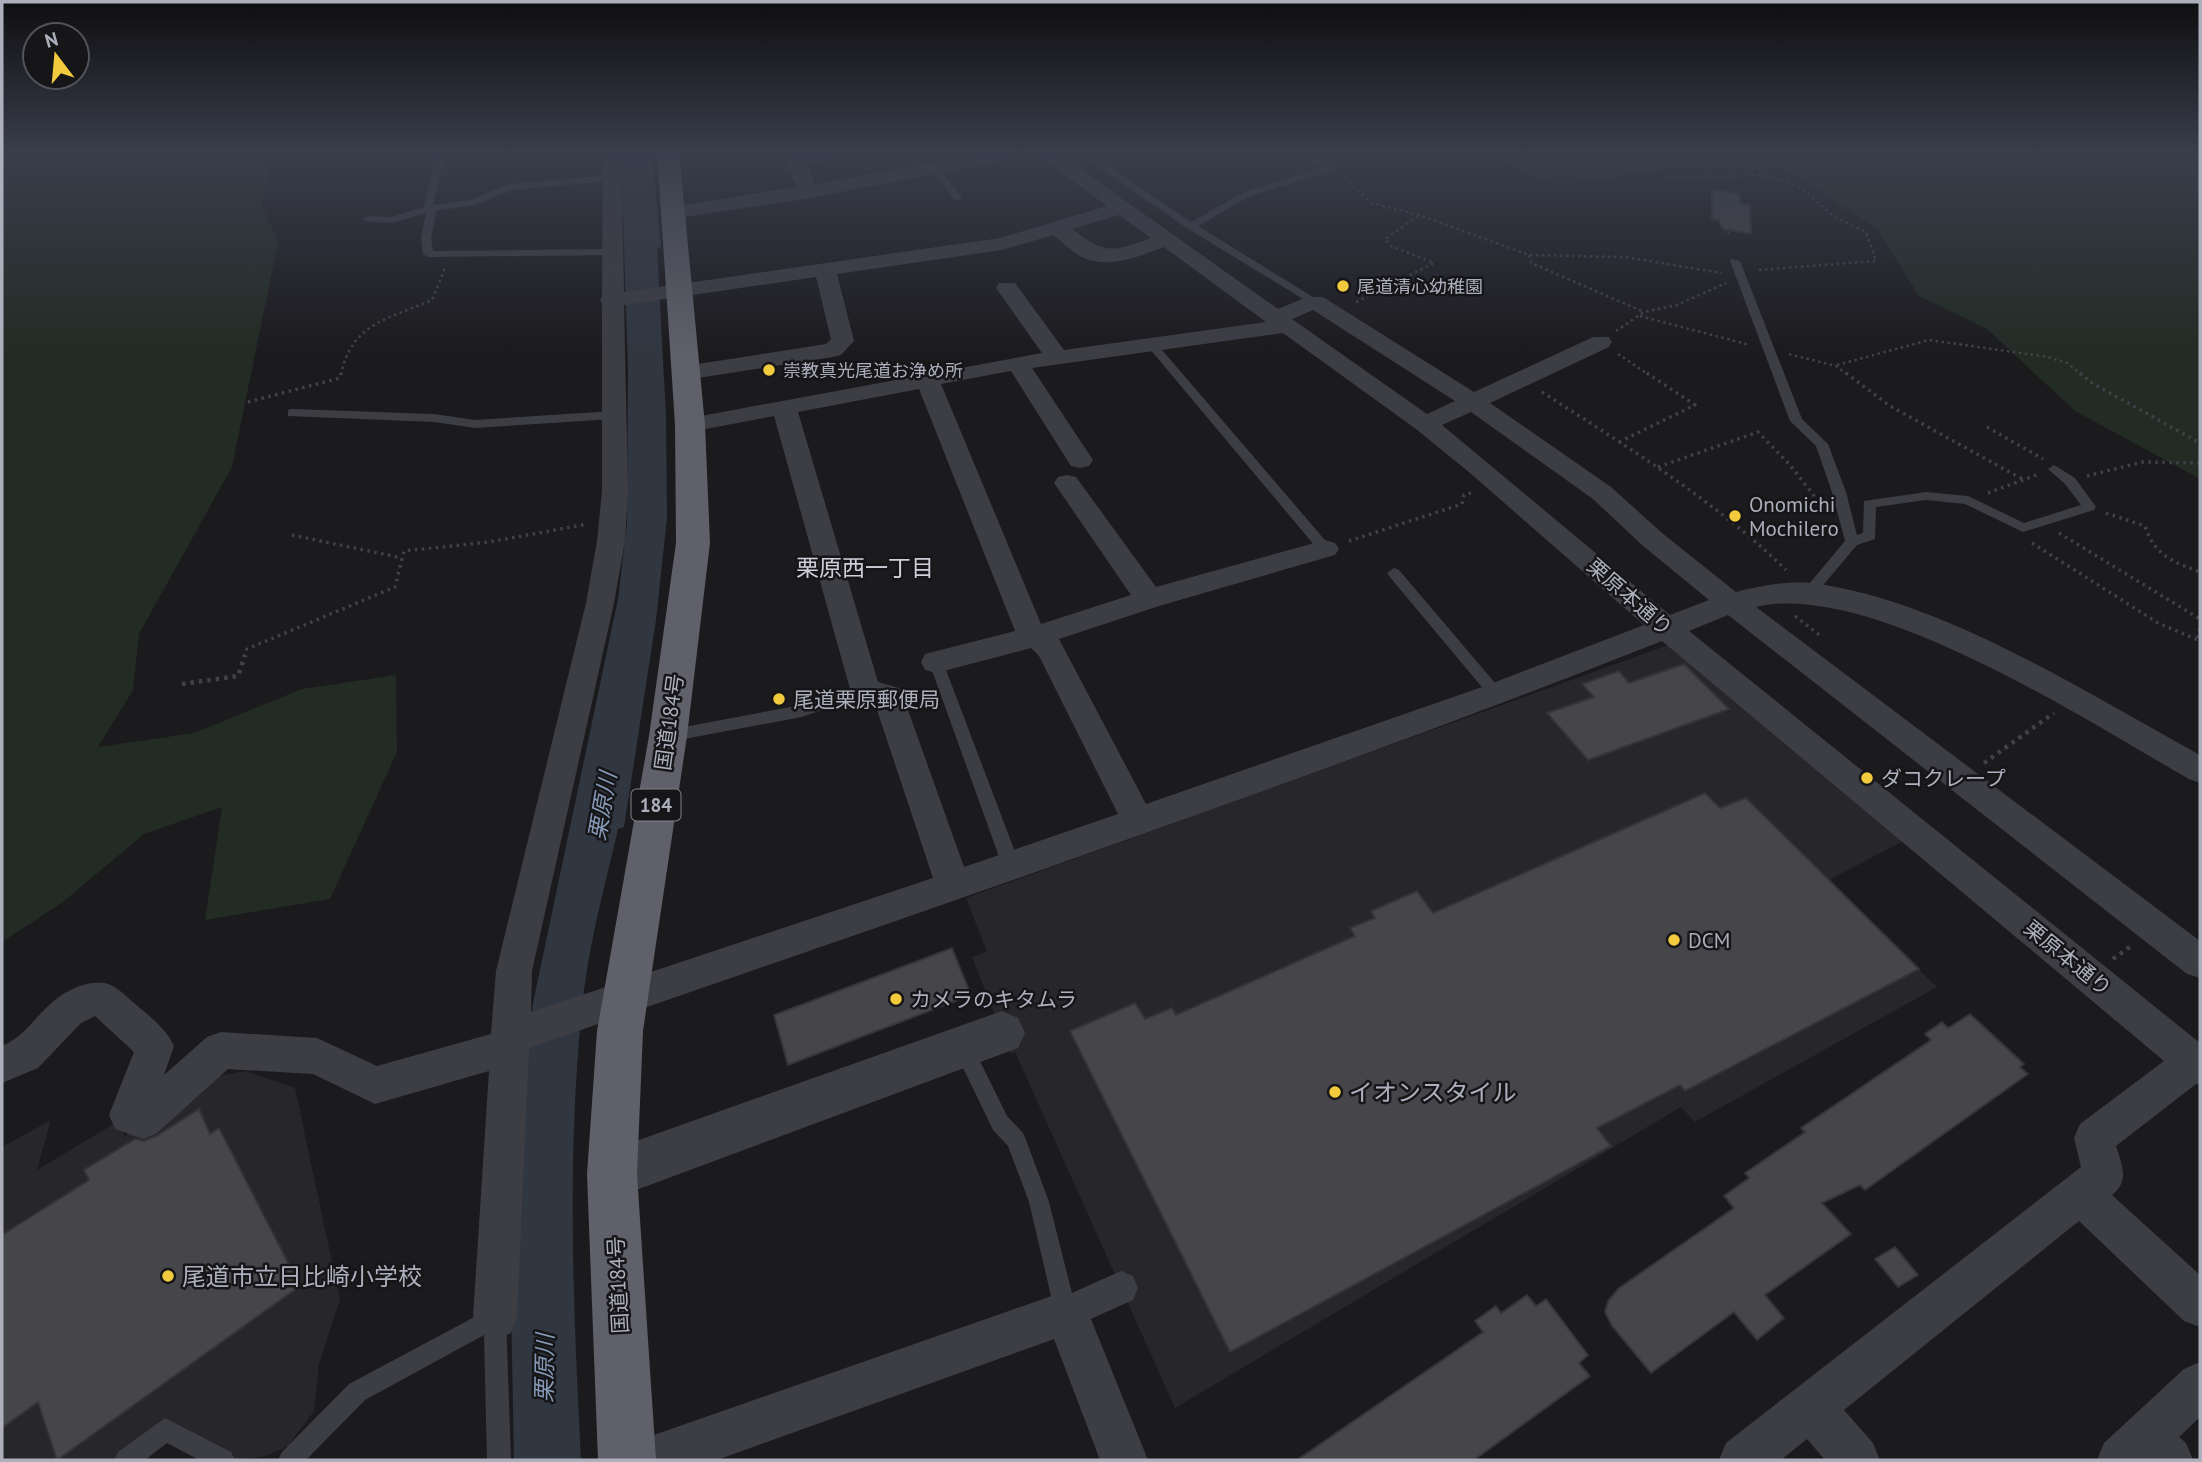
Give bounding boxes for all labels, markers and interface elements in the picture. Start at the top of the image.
north arrow [21,21,91,91]
text: N [42,26,61,53]
place label: 尾道清心幼稚園 [1357,275,1483,298]
marker: 尾道清心幼稚園 [1335,278,1351,294]
place label: 崇教真光尾道お浄め所 [783,359,963,382]
marker: 崇教真光尾道お浄め所 [761,362,777,378]
place label: Onomichi Mochilero [1749,491,1839,542]
marker: Onomichi Mochilero [1727,508,1743,524]
street label: 栗原本通り [1582,552,1678,642]
district label: 栗原西一丁目 [796,553,934,582]
street label: 国道184号 [649,672,689,772]
place label: 尾道栗原郵便局 [793,686,940,713]
marker: 尾道栗原郵便局 [771,691,787,707]
place label: ダコクレープ [1881,765,2006,792]
water label: 栗原川 [582,767,623,842]
marker: ダコクレープ [1859,770,1875,786]
road number: 184 [632,790,680,820]
street label: 栗原本通り [2019,914,2117,1002]
place label: DCM [1688,927,1730,954]
marker: DCM [1666,932,1682,948]
place label: カメラのキタムラ [910,986,1077,1013]
marker: カメラのキタムラ [888,991,904,1007]
place label: イオンスタイル [1349,1077,1517,1108]
marker: イオンスタイル [1327,1084,1343,1100]
street label: 国道184号 [602,1236,634,1334]
place label: 尾道市立日比崎小学校 [182,1261,422,1292]
marker: 尾道市立日比崎小学校 [160,1268,176,1284]
water label: 栗原川 [529,1330,559,1403]

